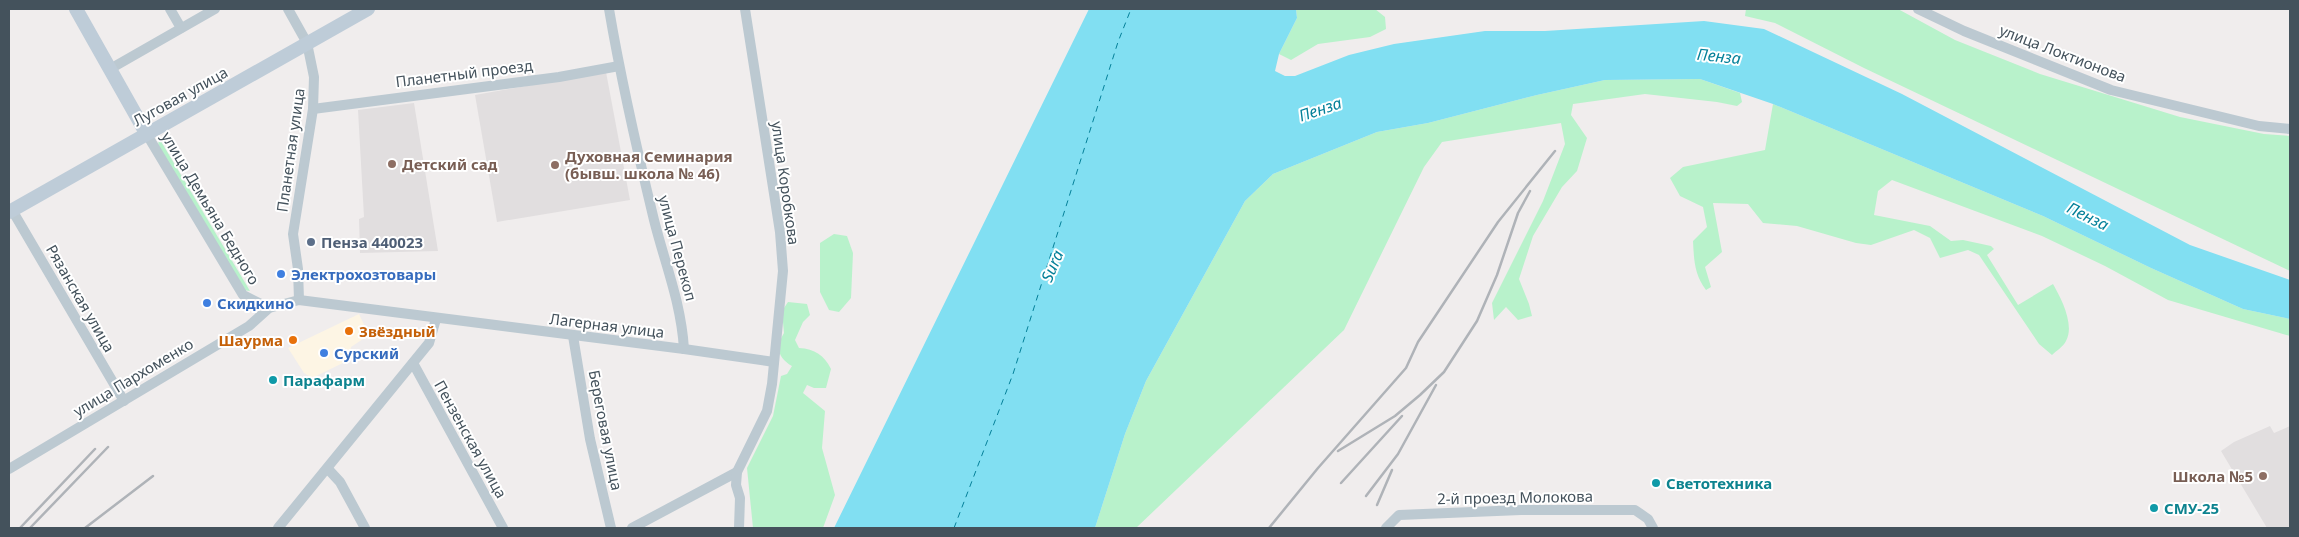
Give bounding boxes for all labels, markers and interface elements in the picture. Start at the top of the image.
street label: улица Локтионова [1997,20,2129,86]
water label: Пенза [1696,43,1742,69]
street label: Планетный проезд [394,55,534,91]
street label: Луговая улица [129,62,231,130]
street label: Планетная улица [271,87,309,213]
water label: Пенза [1296,91,1344,127]
street label: улица Коробкова [767,120,805,246]
street label: улица Демьяна Бедного [157,128,265,288]
place label: Духовная Семинария (бывш. школа № 46) [565,146,733,183]
place label: Детский сад [402,154,498,174]
marker: Детский сад [386,158,398,170]
marker: Духовная Семинария (бывш. школа № 46) [549,159,561,171]
street label: улица Перекоп [654,193,702,303]
water label: Пенза [2063,196,2113,236]
place label: Пенза 440023 [321,232,423,252]
marker: Пенза 440023 [305,236,317,248]
street label: Рязанская улица [42,241,120,355]
water label: Sura [1036,247,1068,285]
place label: Электрохозтовары [291,264,436,284]
marker: Электрохозтовары [275,268,287,280]
place label: Скидкино [217,293,294,313]
marker: Скидкино [201,297,213,309]
street label: Лагерная улица [549,308,665,342]
place label: Звёздный [359,321,436,341]
marker: Звёздный [343,325,355,337]
place label: Шаурма [219,330,283,350]
street label: улица Пархоменко [69,333,197,421]
marker: Шаурма [287,334,299,346]
place label: Сурский [334,343,399,363]
marker: Сурский [318,347,330,359]
street label: Береговая улица [585,368,627,492]
place label: Парафарм [283,370,365,390]
marker: Парафарм [267,374,279,386]
street label: Пензенская улица [430,377,512,501]
place label: Школа №5 [2173,466,2253,486]
marker: Школа №5 [2257,470,2269,482]
place label: Светотехника [1666,473,1772,493]
marker: Светотехника [1650,477,1662,489]
street label: 2-й проезд Молокова [1437,486,1593,508]
place label: СМУ-25 [2164,498,2219,518]
marker: СМУ-25 [2148,502,2160,514]

